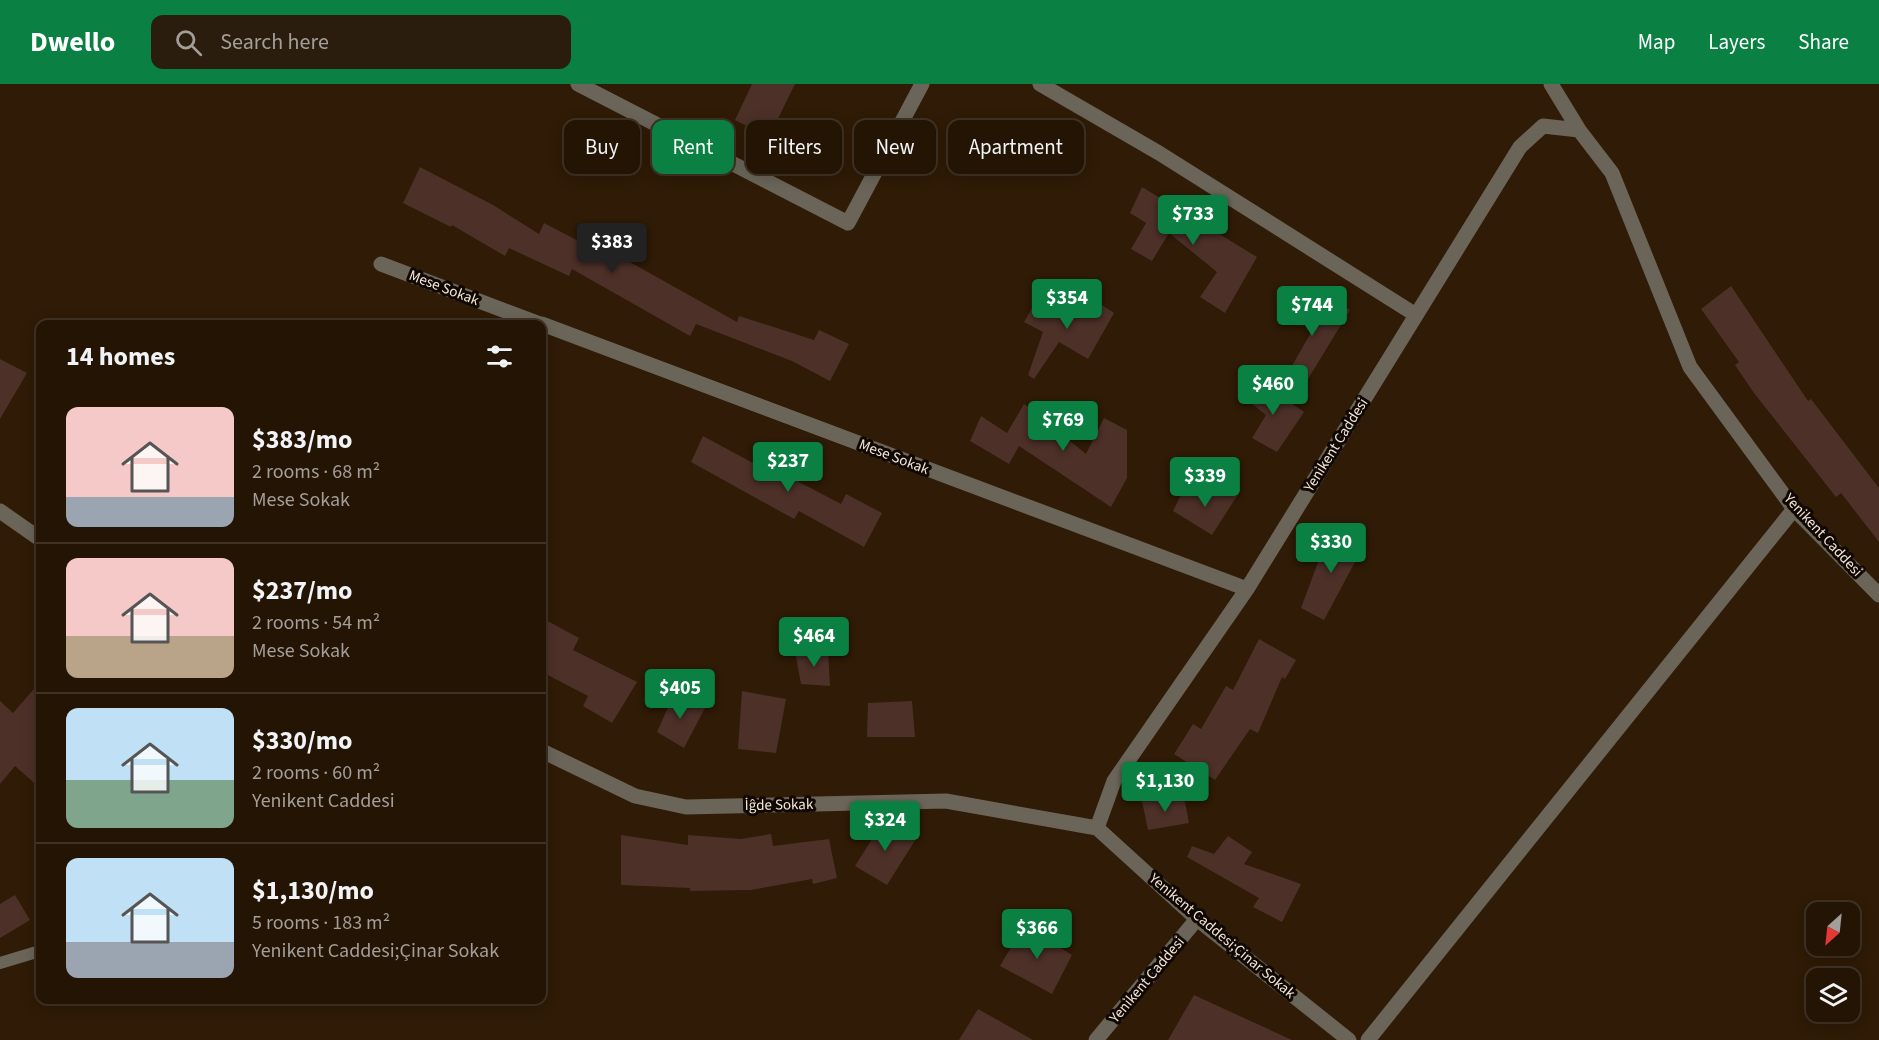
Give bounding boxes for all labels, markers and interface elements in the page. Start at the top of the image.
search box [151,15,571,69]
text: Dwello [30,22,115,62]
icon: search [172,26,205,59]
text: Search here [220,26,329,58]
text: Map [1638,27,1675,57]
text: Layers [1708,27,1765,57]
text: Share [1798,27,1849,57]
chip: Buy [564,120,640,174]
chip: Rent [652,120,734,174]
chip: Filters [746,120,842,174]
chip: New [854,120,936,174]
chip: Apartment [948,120,1084,174]
pin: $733 [1157,195,1229,246]
text: $733 [1172,200,1214,228]
pin: $383 [576,223,648,274]
text: $383 [591,228,633,256]
street label: Mese Sokak [406,265,483,311]
pin: $354 [1031,279,1103,330]
text: $354 [1046,284,1088,312]
pin: $744 [1276,286,1348,337]
text: $744 [1291,291,1333,319]
text: 14 homes [66,338,175,375]
icon: filters [483,340,516,373]
pin: $460 [1237,365,1309,416]
text: $460 [1252,370,1294,398]
street label: Yenikent Caddesi [1298,394,1373,497]
pin: $769 [1027,401,1099,452]
text: $769 [1042,406,1084,434]
text: $383/mo [252,421,352,458]
icon: home [114,431,186,503]
street label: Mese Sokak [856,434,933,480]
pin: $237 [752,442,824,493]
text: $237 [767,447,809,475]
pin: $339 [1169,457,1241,508]
text: 2 rooms · 68 m² [252,458,380,486]
text: $339 [1184,462,1226,490]
text: Mese Sokak [252,486,350,514]
street label: Yenikent Caddesi [1778,488,1867,581]
pin: $330 [1295,523,1367,574]
text: $330 [1310,528,1352,556]
text: $237/mo [252,572,352,609]
icon: home [114,582,186,654]
text: 2 rooms · 54 m² [252,609,380,637]
pin: $464 [778,617,850,668]
text: $464 [793,622,835,650]
text: Mese Sokak [252,637,350,665]
pin: $405 [644,669,716,720]
text: $405 [659,674,701,702]
text: $330/mo [252,722,352,759]
icon: home [114,732,186,804]
text: 2 rooms · 60 m² [252,759,380,787]
pin: $1,130 [1116,762,1214,813]
text: $1,130 [1136,767,1194,795]
text: Yenikent Caddesi [252,787,395,815]
street label: İĝde Sokak [745,794,814,816]
pin: $324 [849,801,921,852]
text: $324 [864,806,906,834]
street label: Yenikent Caddesi;Çinar Sokak [1145,870,1299,1002]
text: $1,130/mo [252,872,374,909]
icon: home [114,882,186,954]
north arrow [1806,902,1860,956]
map controls [1806,902,1860,1022]
text: 5 rooms · 183 m² [252,909,390,937]
pin: $366 [1001,909,1073,960]
text: $366 [1016,914,1058,942]
street label: Yenikent Caddesi [1106,933,1188,1027]
text: Yenikent Caddesi;Çinar Sokak [252,937,499,965]
button: layers [1806,968,1860,1022]

